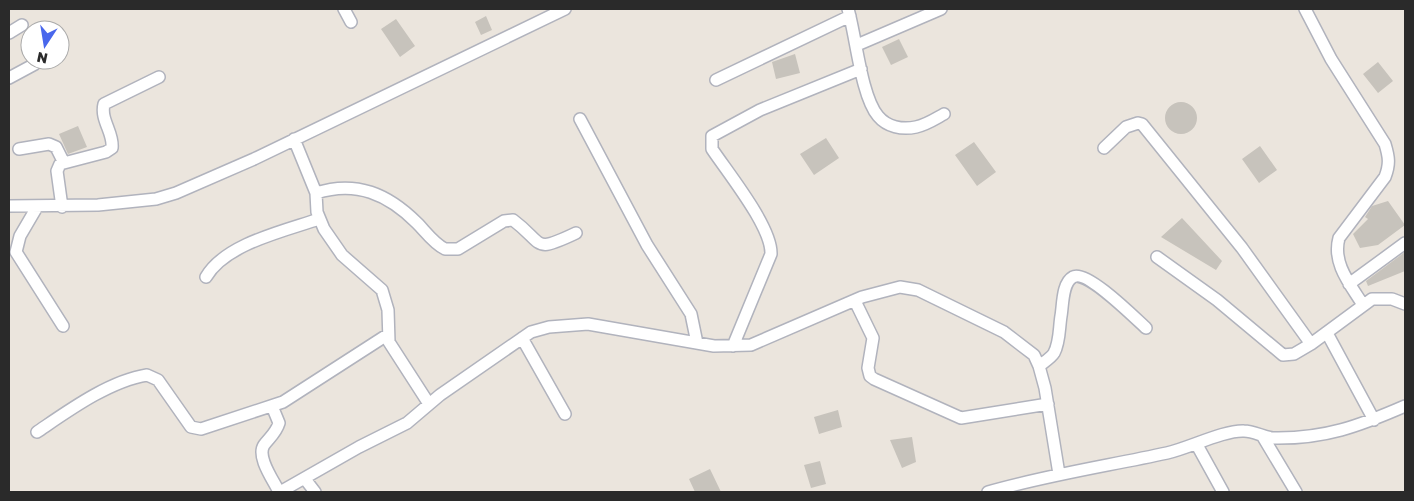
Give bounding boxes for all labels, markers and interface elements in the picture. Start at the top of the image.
north arrow [20,20,70,70]
text: N [35,49,49,68]

